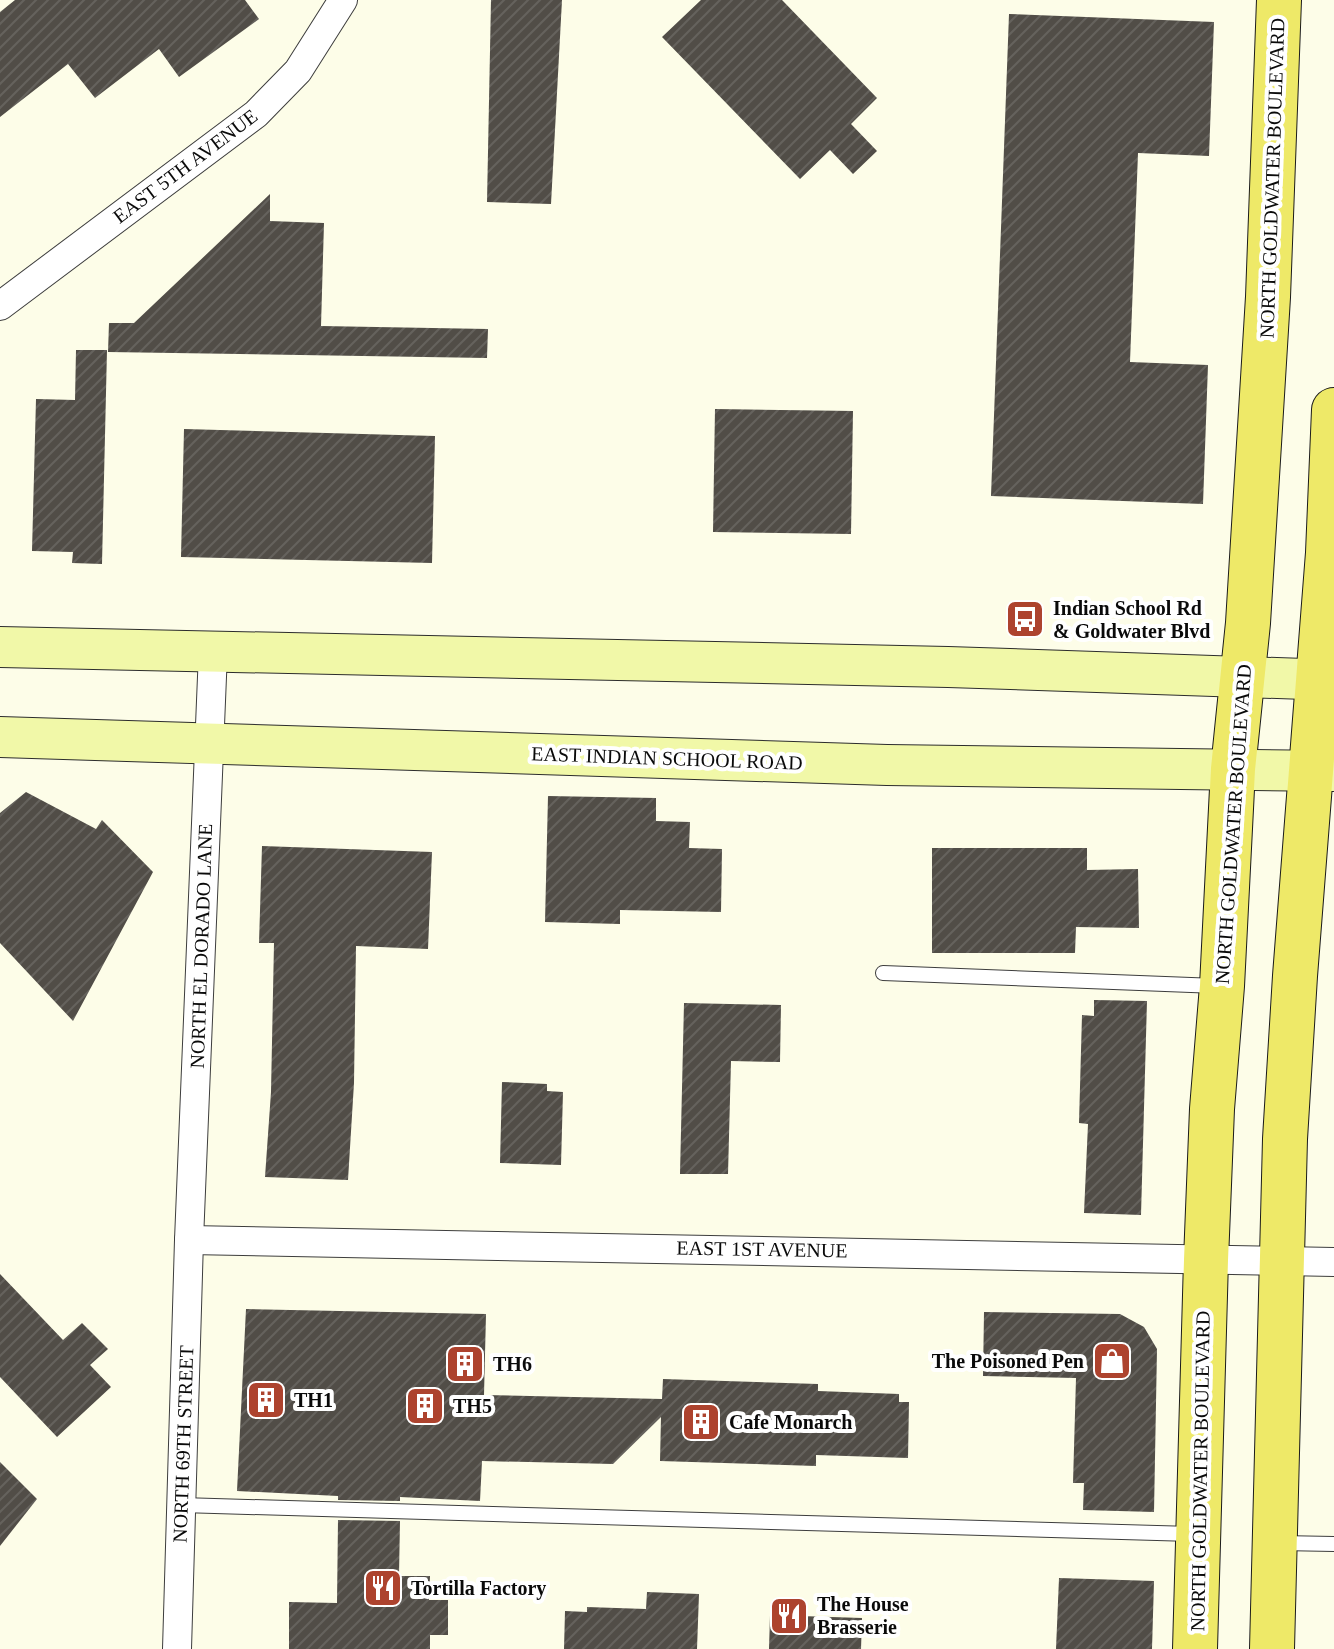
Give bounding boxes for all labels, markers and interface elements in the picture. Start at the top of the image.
street label: NORTH GOLDWATER BOULEVARD [1255,17,1289,339]
street label: EAST 5TH AVENUE [109,105,261,227]
place label: Indian School Rd & Goldwater Blvd [1053,597,1210,642]
bus stop icon: Indian School Rd & Goldwater Blvd [1004,598,1046,640]
street label: NORTH GOLDWATER BOULEVARD [1211,663,1255,985]
street label: EAST INDIAN SCHOOL ROAD [531,742,803,774]
street label: NORTH EL DORADO LANE [186,823,216,1069]
street label: EAST 1ST AVENUE [676,1237,848,1261]
street label: NORTH GOLDWATER BOULEVARD [1186,1311,1214,1631]
shop icon: The Poisoned Pen [1091,1340,1133,1382]
building icon: TH6 [444,1343,486,1385]
street label: NORTH 69TH STREET [169,1345,197,1543]
place label: The Poisoned Pen [932,1350,1084,1372]
place label: TH6 [493,1353,532,1375]
building icon: TH1 [245,1379,287,1421]
building icon: TH5 [404,1385,446,1427]
place label: TH1 [294,1389,333,1411]
place label: TH5 [453,1395,492,1417]
building icon: Cafe Monarch [680,1401,722,1443]
place label: Cafe Monarch [729,1411,853,1433]
restaurant icon: Tortilla Factory [362,1567,404,1609]
place label: Tortilla Factory [411,1577,546,1600]
place label: The House Brasserie [817,1593,909,1638]
restaurant icon: The House Brasserie [768,1595,810,1637]

